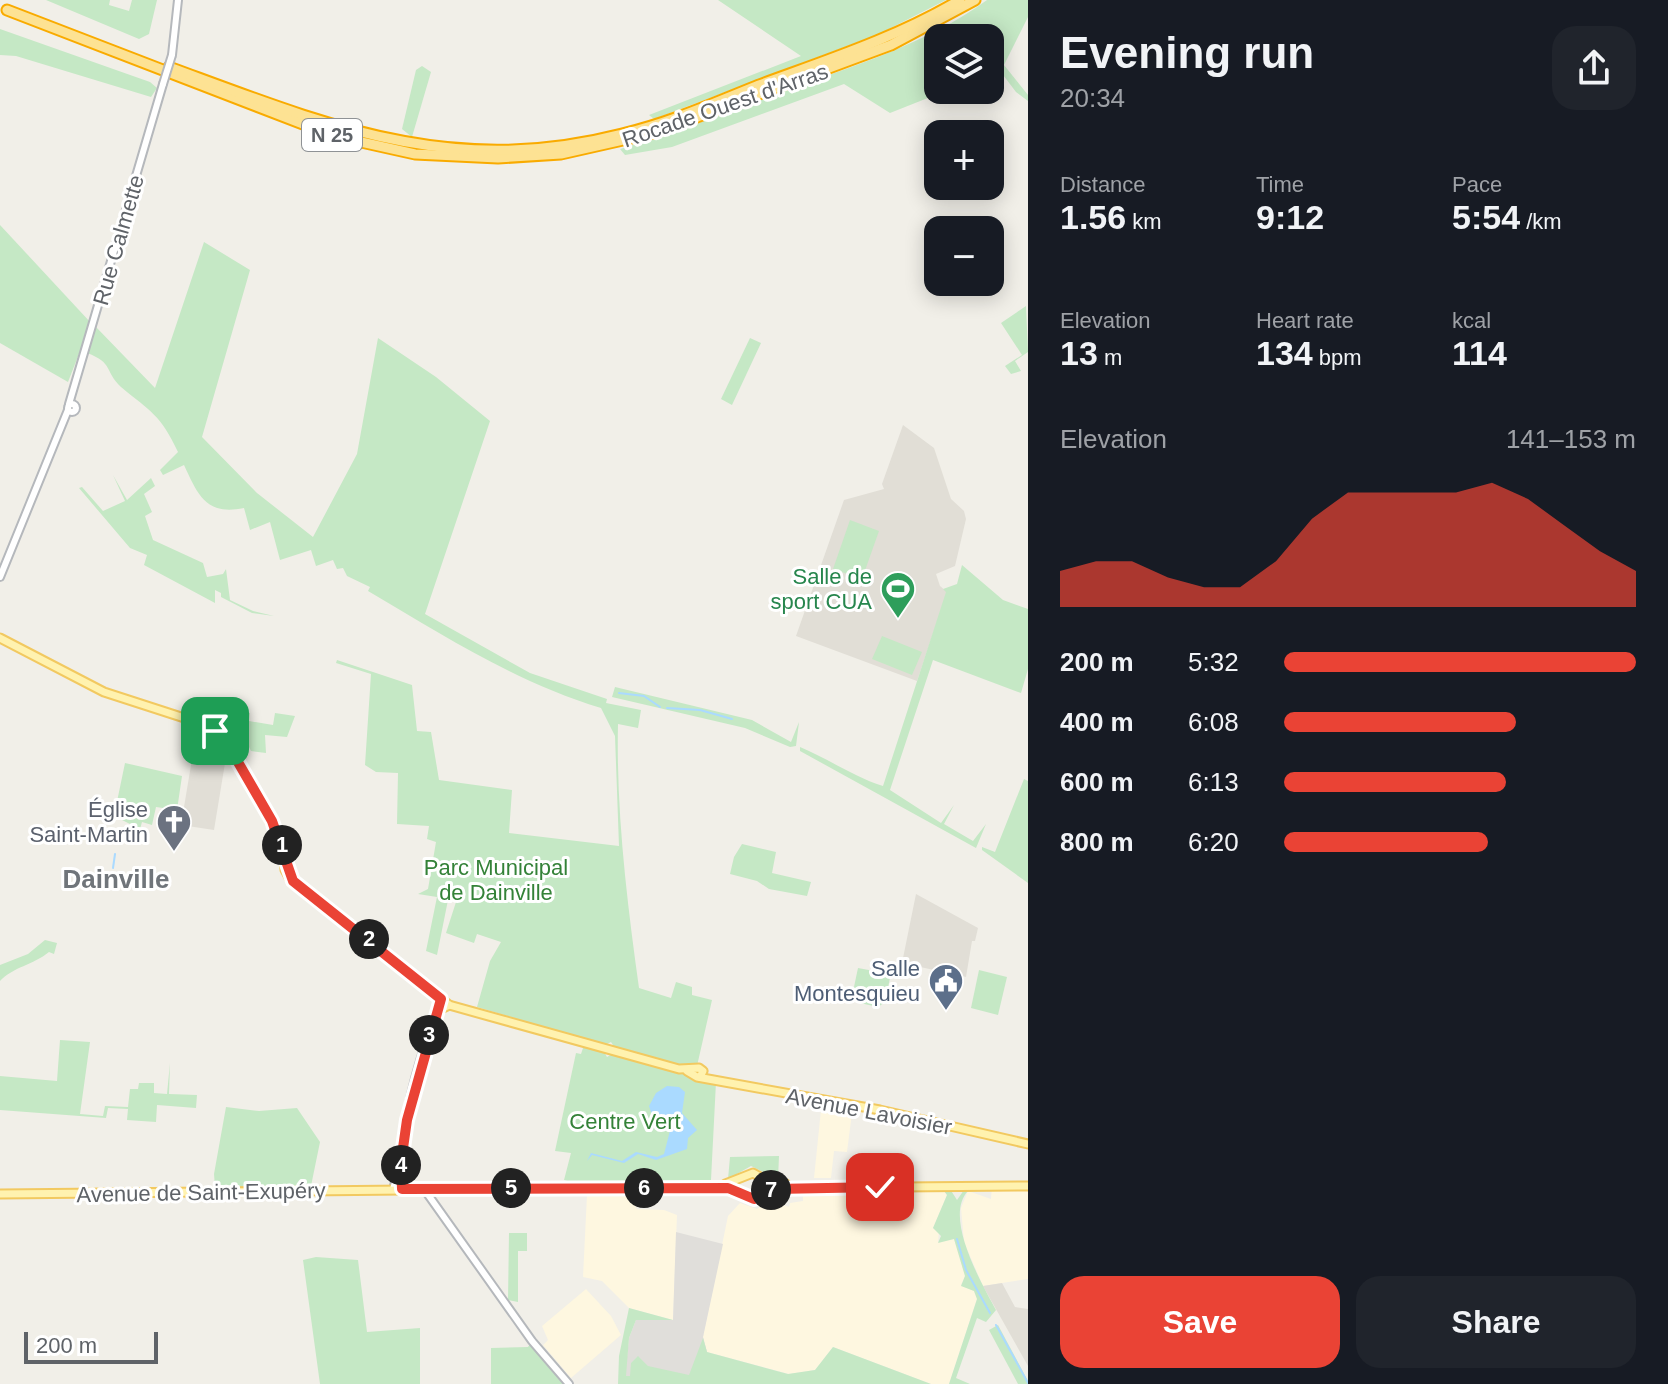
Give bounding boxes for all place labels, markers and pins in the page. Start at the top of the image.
place label: Salle de sport CUA [771,564,872,614]
sports icon: Salle de sport CUA [879,570,917,620]
pin [181,697,249,765]
place label: Église Saint-Martin [29,797,148,847]
church icon: Église Saint-Martin [155,803,193,853]
pin: 1 [262,825,302,865]
pin: 2 [349,919,389,959]
place label: Salle Montesquieu [794,956,920,1006]
public building icon: Salle Montesquieu [927,962,965,1012]
pin: 3 [409,1015,449,1055]
pin: 4 [381,1145,421,1185]
pin [846,1153,914,1221]
pin: 5 [491,1168,531,1208]
pin: 6 [624,1168,664,1208]
pin: 7 [751,1170,791,1210]

